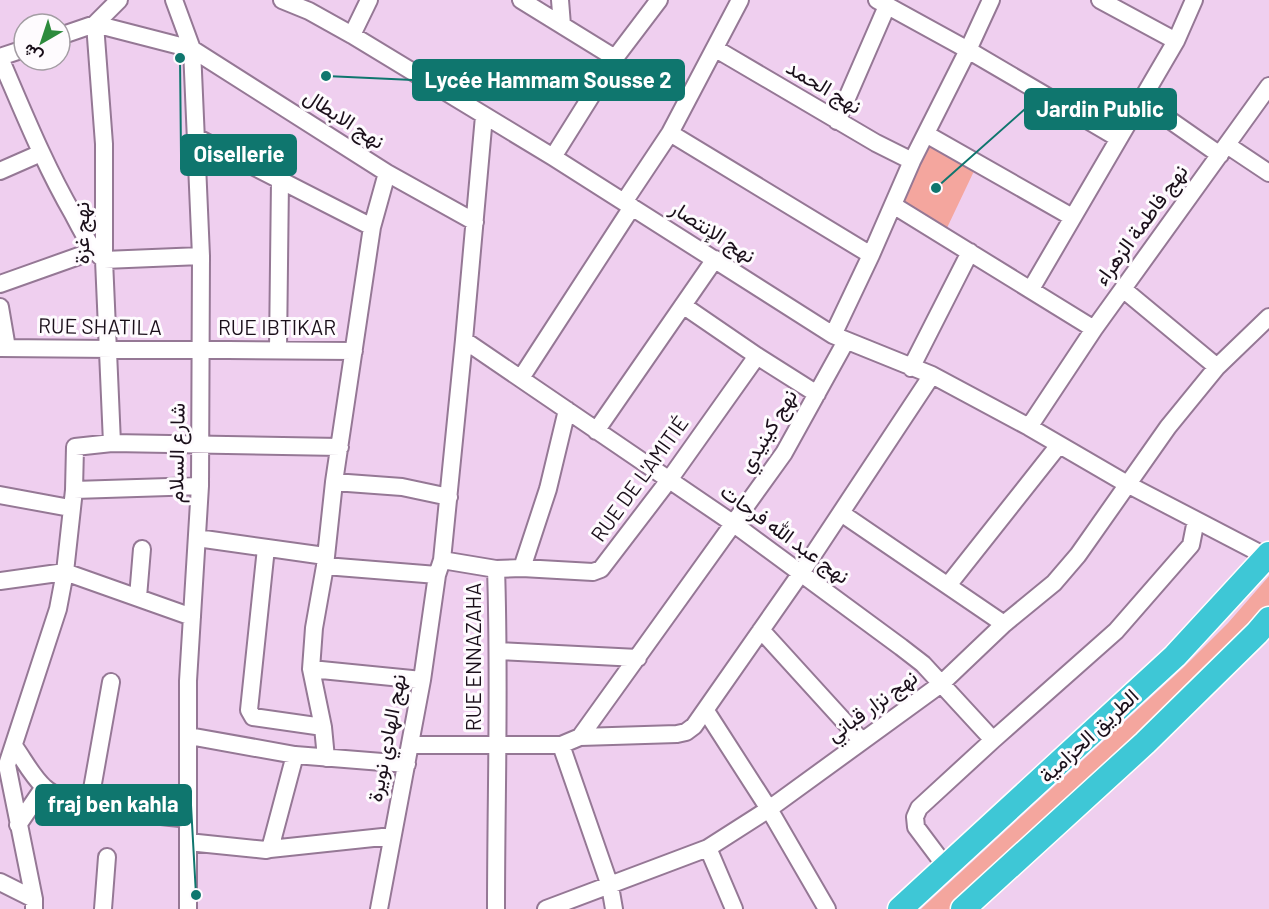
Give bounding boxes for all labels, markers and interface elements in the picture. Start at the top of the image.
north arrow [12,12,72,72]
text: ش [19,40,46,67]
street label: نهج الحمد [781,53,867,121]
callout: Lycée Hammam Sousse 2 [413,60,684,100]
text: Lycée Hammam Sousse 2 [425,66,671,92]
street label: نهج الابطال [298,82,390,156]
callout: Jardin Public [1025,89,1176,129]
text: Jardin Public [1036,95,1164,121]
callout: Oisellerie [181,135,296,175]
text: Oisellerie [193,140,285,166]
street label: نهج فاطمة الزهراء [1088,159,1194,291]
street label: نهج الإنتصار [664,194,761,270]
street label: نهج غزة [68,202,96,264]
street label: RUE SHATILA [38,312,162,339]
street label: RUE IBTIKAR [218,314,336,339]
street label: نهج كينيدي [732,384,806,479]
street label: شارع السلام [162,403,192,503]
street label: RUE DE L'AMITIÉ [585,410,693,546]
street label: نهج عبد الله فرحات [715,478,855,590]
street label: RUE ENNAZAHA [460,583,485,731]
street label: نهج نزار قباني [821,664,925,751]
street label: نهج الهادي نويرة [361,672,416,805]
street label: الطريق الحزامية [1033,683,1144,789]
callout: fraj ben kahla [36,785,191,825]
text: fraj ben kahla [47,790,179,816]

